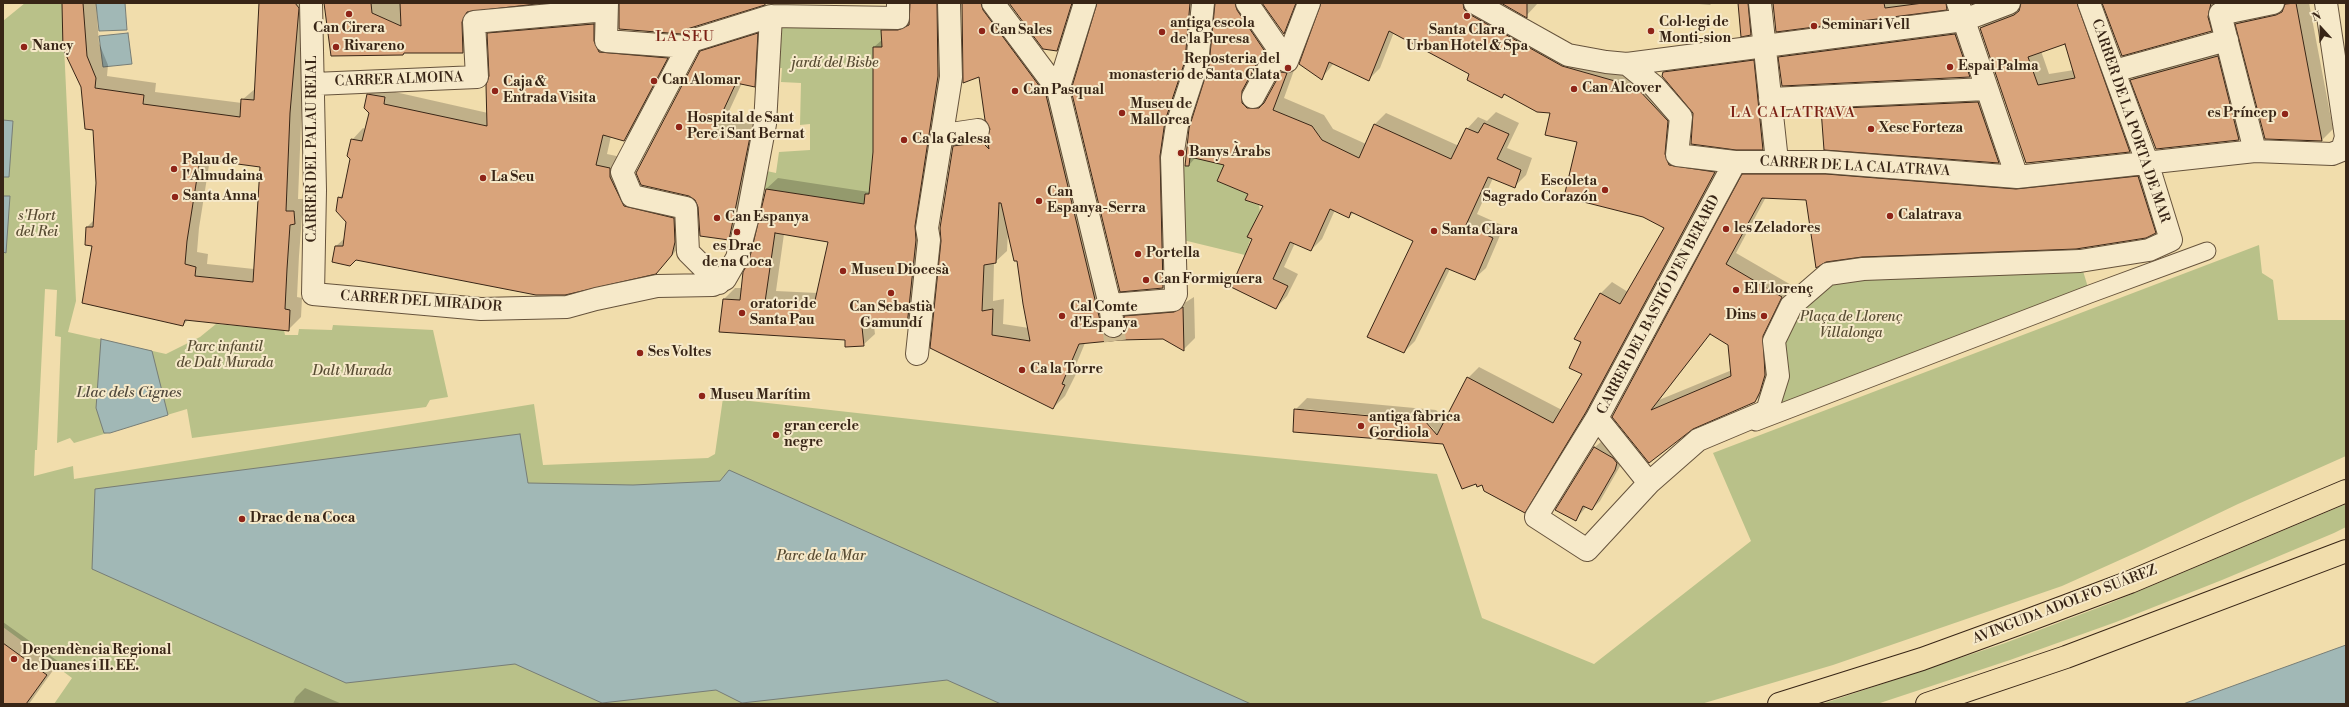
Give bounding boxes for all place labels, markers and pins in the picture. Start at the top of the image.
marker: Can Cirera [344,9,354,19]
marker: Santa Clara Urban Hotel & Spa [1462,11,1472,21]
place label: Col·legi de Monti-sion [1659,15,1731,48]
place label: antiga escola de la Puresa [1170,16,1255,48]
place label: Seminari Vell [1822,18,1910,34]
place label: Can Cirera [313,21,385,37]
marker: Seminari Vell [1809,21,1819,31]
place label: Can Sales [990,23,1052,39]
place label: Santa Clara Urban Hotel & Spa [1406,23,1528,56]
marker: Can Sales [977,26,987,36]
marker: Col·legi de Monti-sion [1646,26,1656,36]
marker: antiga escola de la Puresa [1157,27,1167,37]
place label: Nancy [32,39,73,55]
place label: Rivareno [344,39,405,55]
marker: Nancy [19,42,29,52]
marker: Rivareno [331,42,341,52]
place label: Reposteria del monasterio de Santa Clata [1109,52,1280,84]
place label: Espai Palma [1958,59,2039,75]
marker: Espai Palma [1945,62,1955,72]
marker: Reposteria del monasterio de Santa Clata [1283,63,1293,73]
place label: Can Alomar [662,73,741,89]
place label: Caja & Entrada Visita [503,75,596,108]
marker: Can Alomar [649,76,659,86]
place label: Can Alcover [1582,81,1662,97]
place label: Can Pasqual [1023,83,1104,99]
marker: Can Alcover [1569,84,1579,94]
marker: Caja & Entrada Visita [490,86,500,96]
marker: Can Pasqual [1010,86,1020,96]
place label: Museu de Mallorca [1130,97,1192,130]
place label: es Príncep [2207,106,2277,122]
marker: Museu de Mallorca [1117,108,1127,118]
marker: es Príncep [2280,109,2290,119]
place label: Hospital de Sant Pere i Sant Bernat [687,111,804,144]
place label: Xesc Forteza [1879,121,1963,137]
marker: Hospital de Sant Pere i Sant Bernat [674,122,684,132]
marker: Xesc Forteza [1866,124,1876,134]
place label: Ca la Galesa [912,132,991,148]
marker: Ca la Galesa [899,135,909,145]
place label: Banys Àrabs [1189,145,1270,161]
marker: Banys Àrabs [1176,148,1186,158]
place label: Palau de l'Almudaina [182,153,263,186]
marker: Palau de l'Almudaina [169,164,179,174]
place label: La Seu [491,170,534,186]
marker: La Seu [478,173,488,183]
place label: Escoleta Sagrado Corazón [1483,174,1597,206]
place label: Can Espanya-Serra [1047,185,1146,218]
marker: Escoleta Sagrado Corazón [1600,185,1610,195]
place label: Santa Anna [183,189,257,205]
marker: Santa Anna [170,192,180,202]
marker: Can Espanya-Serra [1034,196,1044,206]
place label: Calatrava [1898,208,1962,224]
place label: Can Espanya [725,210,809,226]
marker: Calatrava [1885,211,1895,221]
marker: Can Espanya [712,213,722,223]
place label: les Zeladores [1734,221,1820,237]
place label: Santa Clara [1442,223,1518,239]
marker: les Zeladores [1721,224,1731,234]
marker: Santa Clara [1429,226,1439,236]
marker: es Drac de na Coca [732,227,742,237]
place label: es Drac de na Coca [702,239,772,272]
place label: Portella [1146,246,1200,262]
marker: Portella [1133,249,1143,259]
place label: Museu Diocesà [851,263,949,279]
marker: Museu Diocesà [838,266,848,276]
place label: Can Formiguera [1154,272,1262,288]
marker: Can Formiguera [1141,275,1151,285]
place label: El Llorenç [1744,282,1813,298]
marker: El Llorenç [1731,285,1741,295]
marker: Can Sebastià Gamundí [886,288,896,298]
place label: oratori de Santa Pau [750,297,816,330]
place label: Can Sebastià Gamundí [849,300,933,332]
place label: Cal Comte d'Espanya [1070,300,1138,332]
marker: oratori de Santa Pau [737,308,747,318]
place label: Dins [1726,308,1756,324]
marker: Cal Comte d'Espanya [1057,311,1067,321]
marker: Dins [1759,311,1769,321]
place label: Ses Voltes [648,345,711,361]
marker: Ses Voltes [635,348,645,358]
place label: Ca la Torre [1030,362,1103,378]
marker: Ca la Torre [1017,365,1027,375]
place label: Museu Marítim [710,388,810,404]
marker: Museu Marítim [697,391,707,401]
place label: antiga fàbrica Gordiola [1369,410,1461,442]
place label: gran cercle negre [784,419,859,452]
marker: antiga fàbrica Gordiola [1356,421,1366,431]
marker: gran cercle negre [771,430,781,440]
place label: Drac de na Coca [250,511,355,527]
marker: Drac de na Coca [237,514,247,524]
place label: Dependència Regional de Duanes i II. EE. [22,643,171,676]
marker: Dependència Regional de Duanes i II. EE. [9,654,19,664]

